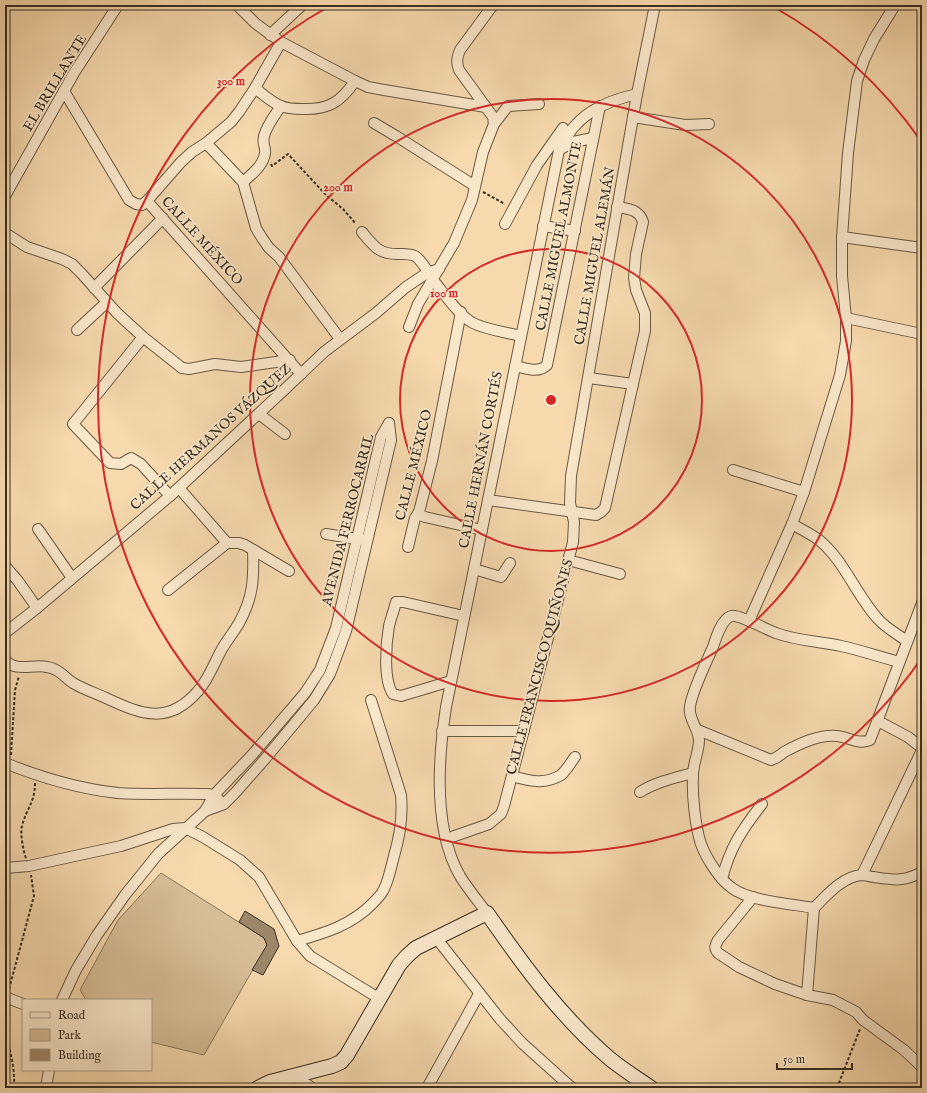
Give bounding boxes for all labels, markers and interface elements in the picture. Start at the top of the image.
street label: EL BRILLANTE [19,31,91,135]
text: 300 m [217,74,246,89]
street label: CALLE MIGUEL ALMONTE [532,139,586,332]
street label: CALLE MIGUEL ALEMÁN [569,165,620,346]
text: 200 m [323,180,353,195]
street label: CALLE MÉXICO [157,192,248,290]
text: 100 m [430,286,459,301]
street label: CALLE HERMANOS VÁZQUEZ [126,359,296,514]
street label: CALLE HERNÁN CORTÉS [454,370,507,550]
centre of rings [544,393,558,407]
street label: CALLE MÉXICO [391,407,437,522]
street label: AVENIDA FERROCARRIL [318,432,378,609]
street label: CALLE FRANCISCO QUIÑONES [502,557,577,777]
legend [22,999,152,1071]
text: Road [58,1008,86,1023]
text: Park [58,1028,81,1043]
scale bar [777,1045,852,1071]
text: Building [58,1048,102,1063]
text: 50 m [783,1052,805,1067]

